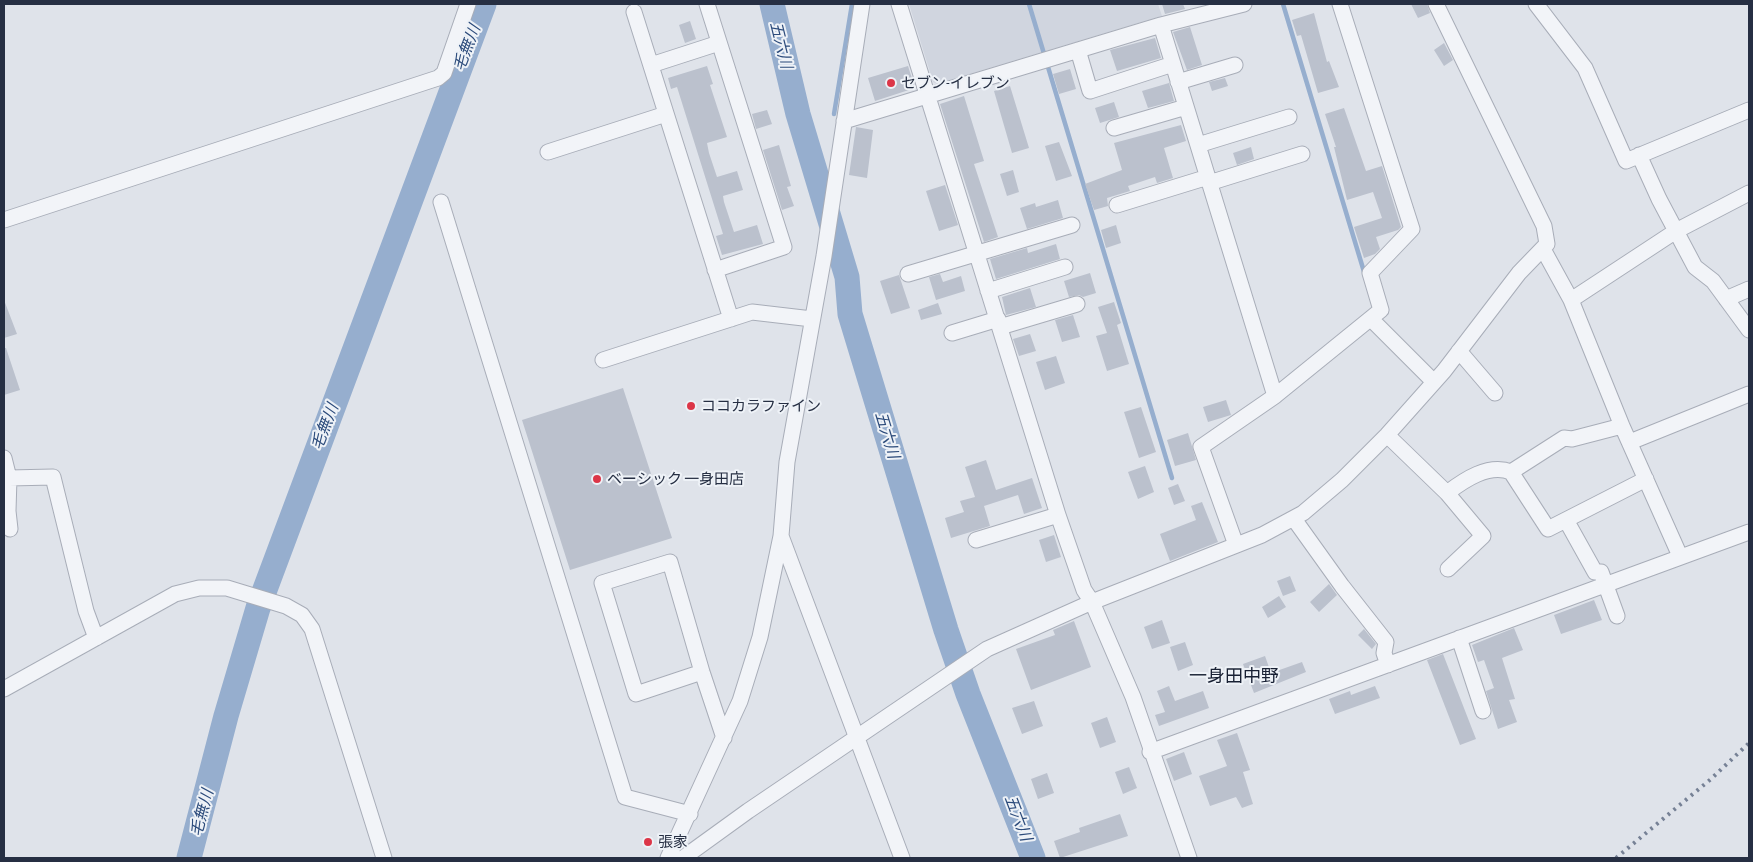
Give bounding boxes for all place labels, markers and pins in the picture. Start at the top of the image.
place label: セブン-イレブン [901,74,1010,92]
marker: セブン-イレブン [885,77,897,89]
place label: ココカラファイン [701,397,821,415]
marker: ココカラファイン [685,400,697,412]
place label: ベーシック 一身田店 [607,470,744,488]
marker: ベーシック 一身田店 [591,473,603,485]
place label: 張家 [658,833,688,851]
marker: 張家 [642,836,654,848]

